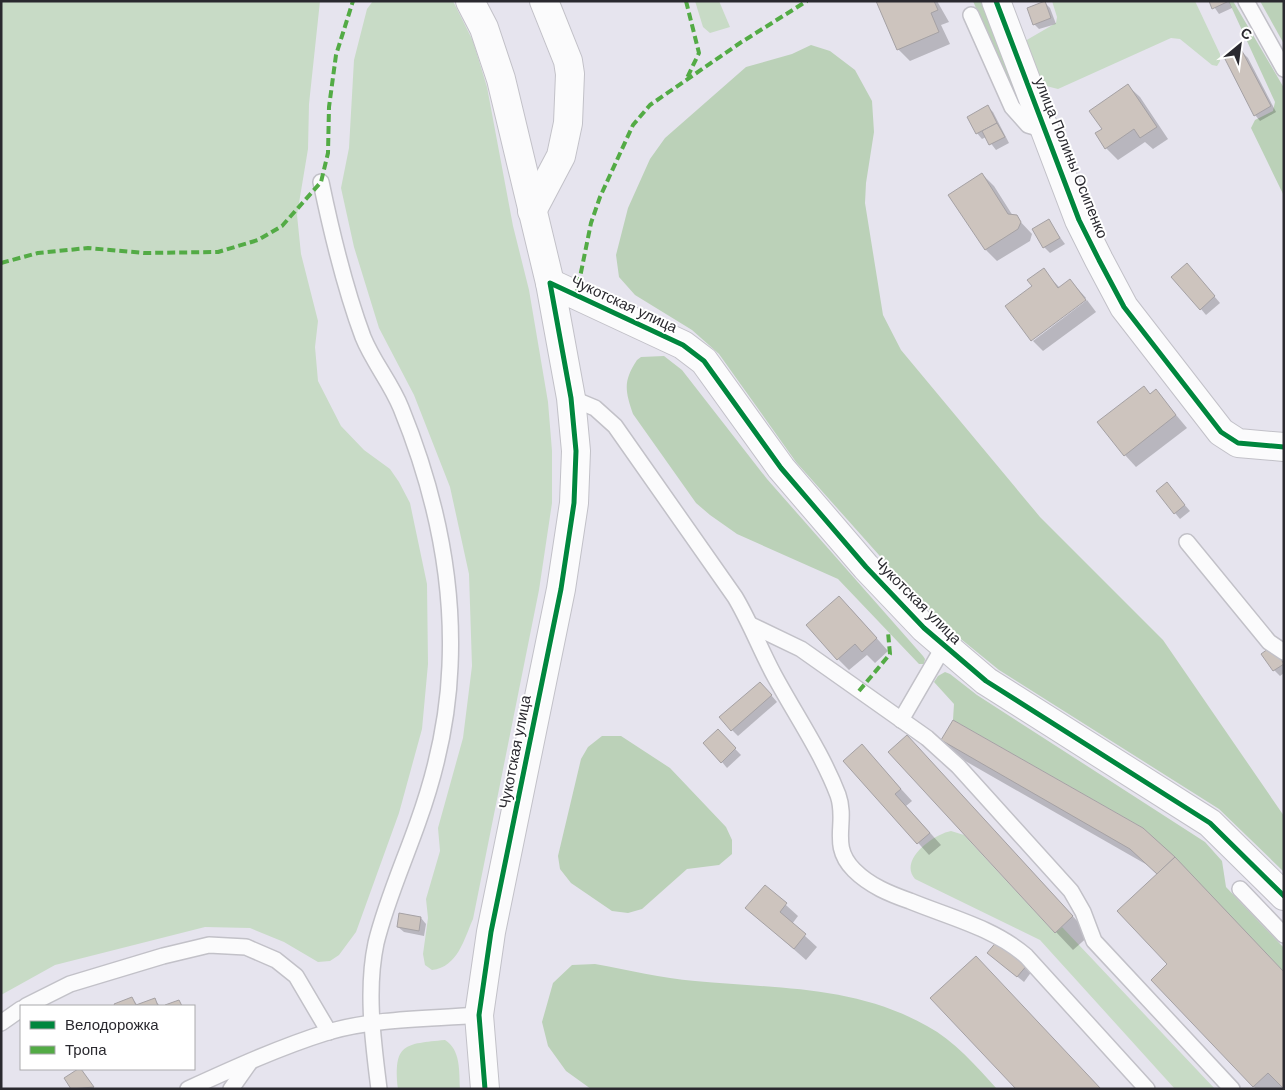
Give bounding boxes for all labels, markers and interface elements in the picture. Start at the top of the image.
north arrow [1215,20,1265,70]
text: С [1238,24,1255,43]
street label: улица Полины Осипенко [1031,75,1112,241]
street label: Чукотская улица [568,271,681,336]
street label: Чукотская улица [872,554,966,648]
street label: Чукотская улица [495,693,534,810]
legend [20,1005,195,1070]
text: Велодорожка [65,1016,159,1033]
text: Тропа [65,1041,107,1058]

